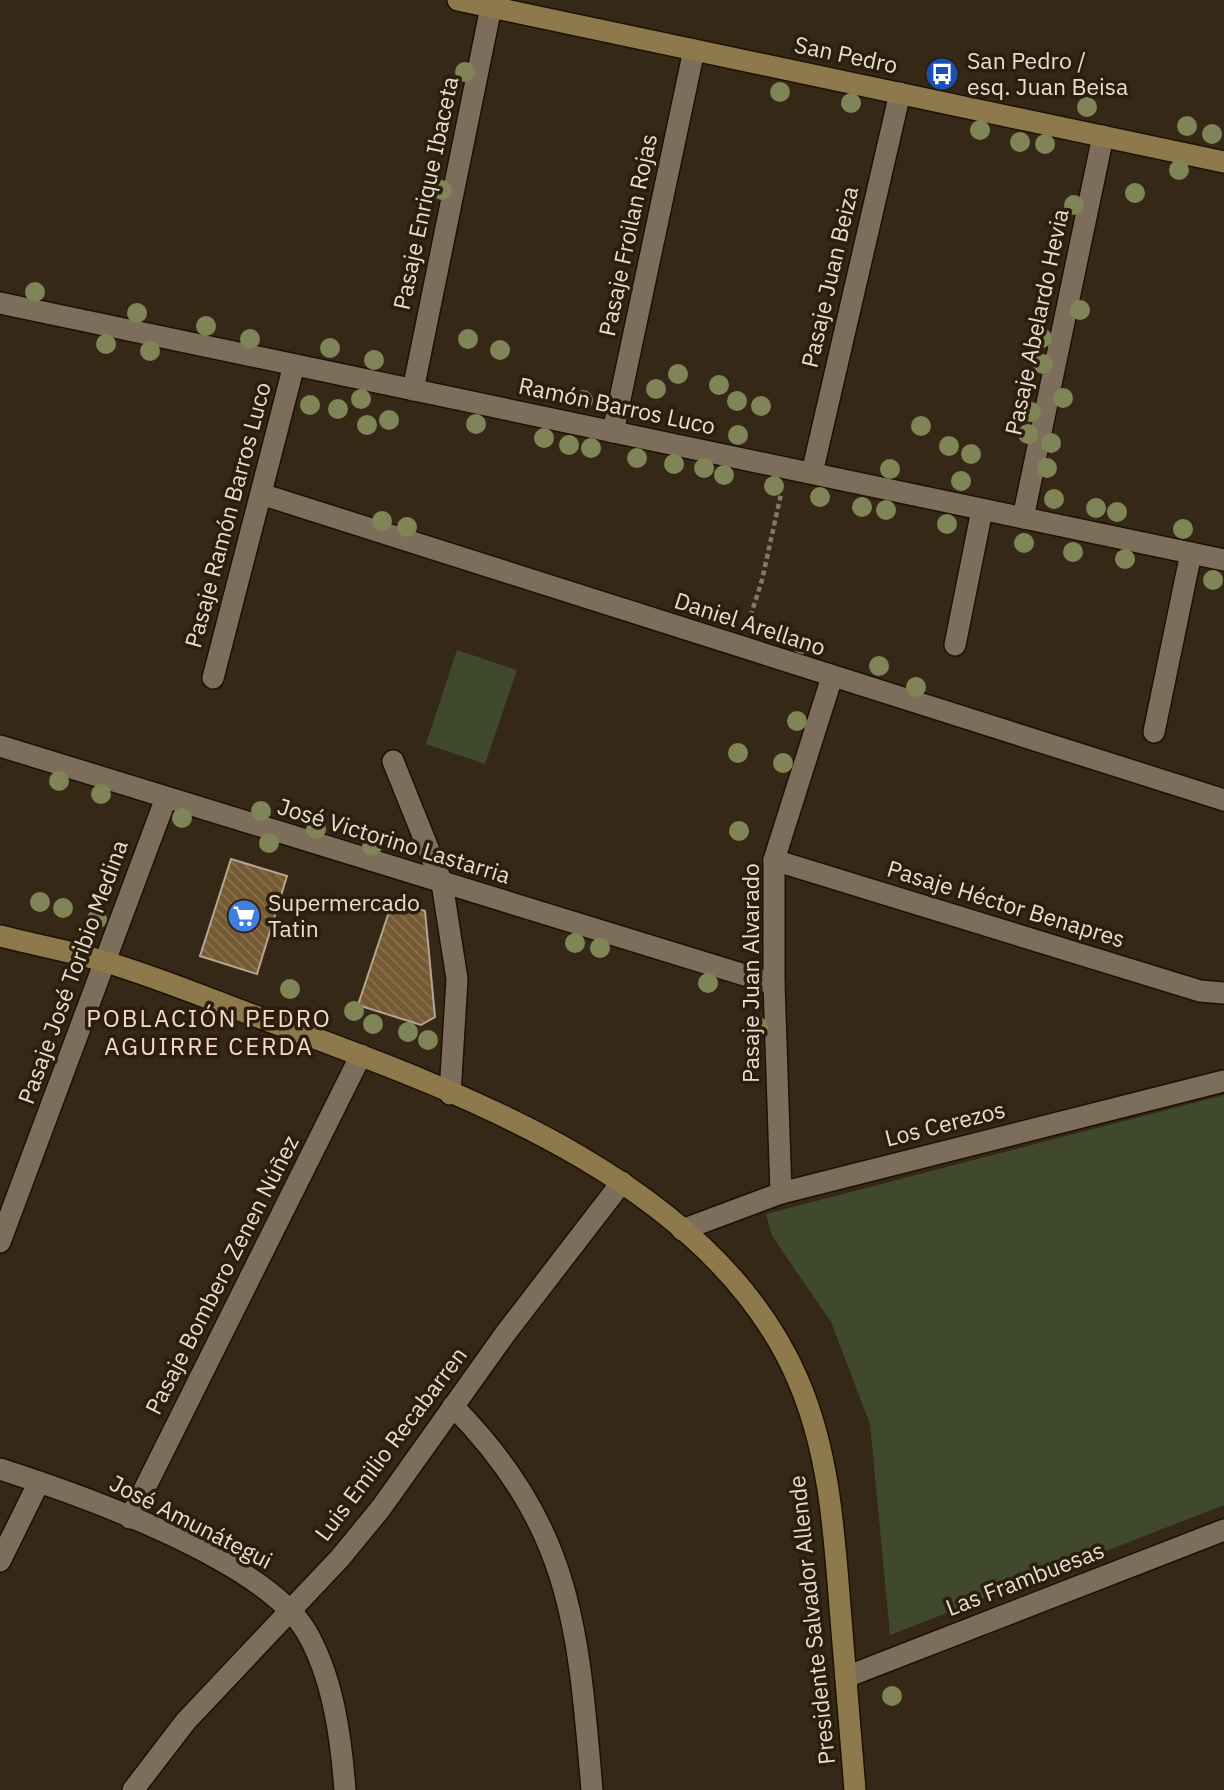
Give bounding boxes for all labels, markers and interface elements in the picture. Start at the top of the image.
street label: San Pedro [792,28,901,80]
place label: San Pedro / esq. Juan Beisa [967,45,1128,101]
bus stop icon: San Pedro / esq. Juan Beisa [923,55,961,93]
street label: Pasaje Enrique Ibaceta [386,73,464,312]
street label: Pasaje Froilan Rojas [591,131,663,339]
street label: Pasaje Juan Beiza [794,183,864,370]
street label: Pasaje Abelardo Hevia [997,206,1075,438]
street label: Ramón Barros Luco [516,370,718,441]
street label: Pasaje Ramón Barros Luco [177,379,277,651]
street label: Daniel Arellano [671,584,830,662]
street label: José Victorino Lastarria [274,790,514,890]
street label: Pasaje José Toribio Medina [10,835,134,1108]
street label: Pasaje Héctor Benapres [884,853,1129,953]
street label: Pasaje Juan Alvarado [735,863,765,1083]
place label: Supermercado Tatin [268,887,420,943]
supermarket icon: Supermercado Tatin [225,897,263,935]
district label: POBLACIÓN PEDRO AGUIRRE CERDA [86,1002,332,1062]
street label: Los Cerezos [881,1094,1008,1152]
street label: Pasaje Bombero Zenen Núñez [137,1130,305,1419]
street label: Luis Emilio Recabarren [307,1340,473,1546]
street label: José Amunátegui [105,1467,278,1575]
street label: Presidente Salvador Allende [781,1474,841,1766]
street label: Las Frambuesas [941,1534,1108,1622]

